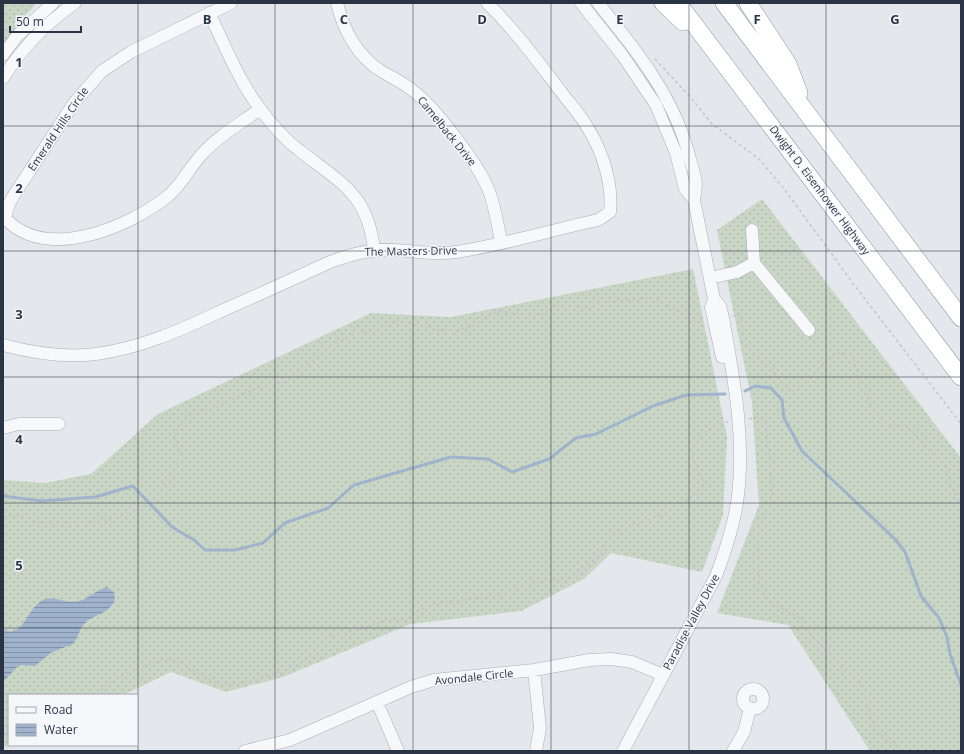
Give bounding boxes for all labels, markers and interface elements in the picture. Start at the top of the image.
scale bar [10,8,81,34]
text: B [203,10,212,28]
text: C [340,10,348,28]
text: D [477,10,487,28]
text: E [616,10,624,28]
text: F [753,10,761,28]
text: G [890,10,900,28]
text: 50 m [16,13,44,30]
text: 1 [15,53,23,71]
street label: Emerald Hills Circle [24,84,91,174]
street label: Camelback Drive [415,93,480,169]
street label: Dwight D. Eisenhower Highway [767,122,874,258]
text: 2 [15,179,23,197]
street label: The Masters Drive [365,242,457,259]
text: 3 [15,305,23,323]
text: 4 [15,430,23,448]
text: 5 [15,556,23,574]
street label: Paradise Valley Drive [659,571,722,672]
street label: Avondale Circle [434,665,514,688]
legend [8,694,138,746]
text: Road [44,701,73,718]
text: Water [44,721,78,738]

